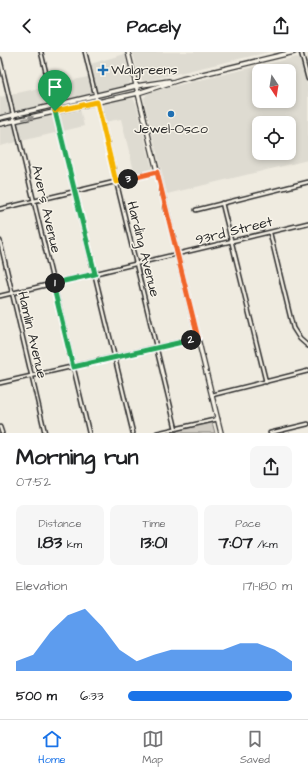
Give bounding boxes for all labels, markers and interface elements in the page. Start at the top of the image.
text: Pacely [127,14,181,39]
icon: back [16,15,38,37]
icon: share [270,15,292,37]
place label: Walgreens [111,60,178,80]
north arrow [252,64,296,108]
map controls [252,64,296,160]
marker: Walgreens [98,65,108,75]
pin [38,70,72,111]
icon: arrive [44,76,66,98]
marker: Jewel-Osco [166,109,176,119]
one-way arrow [22,114,34,120]
button: locate [252,116,296,160]
place label: Jewel-Osco [134,119,208,139]
street label: Avers Avenue [26,163,66,255]
pin: 3 [118,169,138,189]
text: 3 [125,171,131,186]
street label: Harding Avenue [121,199,165,299]
street label: 93rd Street [193,212,275,250]
pin: 1 [45,273,65,293]
text: 1 [54,275,56,290]
street label: Hamlin Avenue [12,289,52,381]
pin: 2 [181,330,201,350]
text: 2 [188,332,194,347]
text: Morning run [16,442,139,473]
button: share [250,446,292,488]
text: 07:52 [16,473,51,491]
text: Distance [39,516,81,531]
text: Time [142,516,166,531]
text: Pace [235,516,261,531]
text: 1.83 [38,531,62,555]
text: 13:01 [141,531,167,555]
text: 7:07 [218,531,253,555]
text: km [62,537,82,552]
text: /km [253,537,278,552]
text: Elevation [16,577,67,595]
text: 171–180 m [243,577,292,595]
text: 500 m [16,687,57,705]
text: 6:33 [80,687,104,705]
tab: Home [38,728,65,767]
tab: Map [142,728,164,767]
tab: Saved [240,728,270,767]

